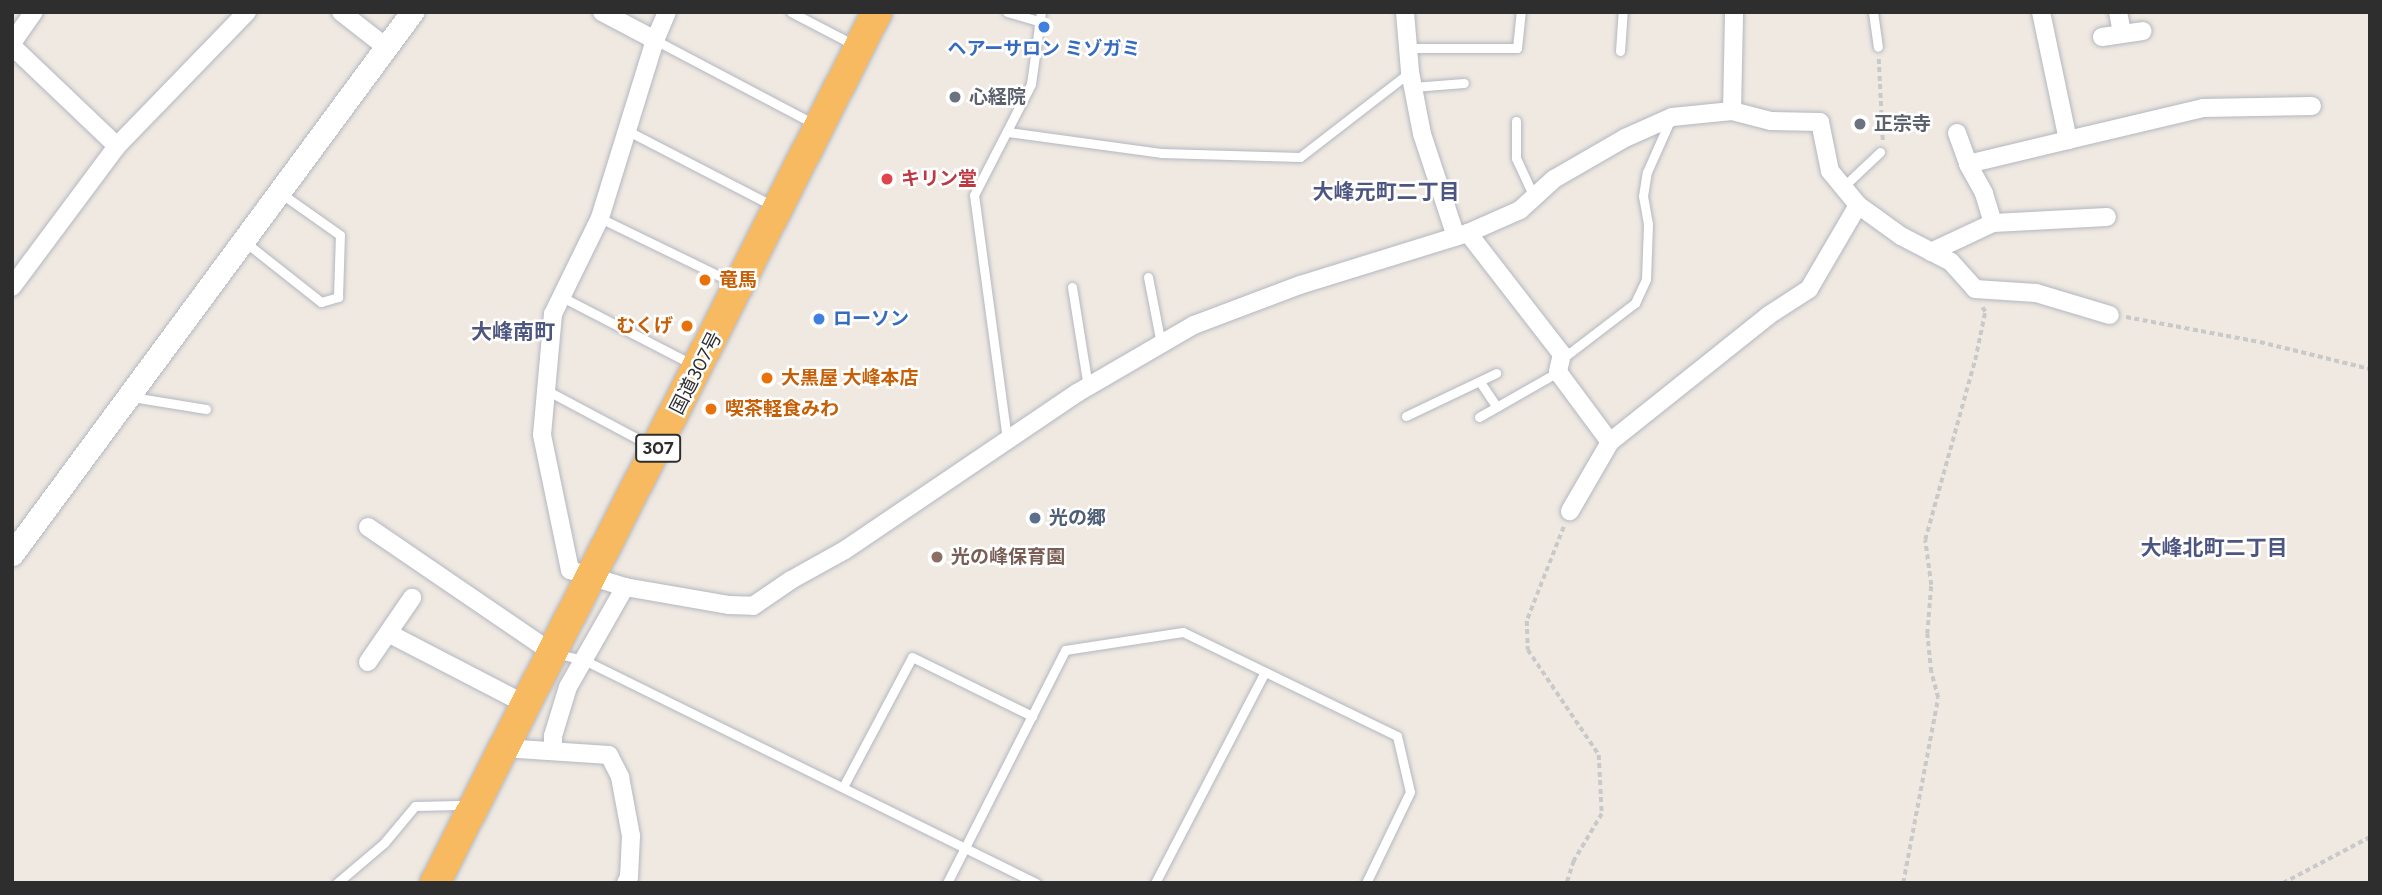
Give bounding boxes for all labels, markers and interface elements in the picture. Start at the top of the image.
marker: ヘアーサロン ミゾガミ [1036,19,1052,35]
place label: ヘアーサロン ミゾガミ [947,38,1141,60]
place label: 心経院 [969,86,1026,108]
marker: 心経院 [947,89,963,105]
place label: 正宗寺 [1874,113,1931,135]
marker: 正宗寺 [1852,116,1868,132]
place label: キリン堂 [901,168,977,190]
marker: キリン堂 [879,171,895,187]
district label: 大峰元町二丁目 [1313,179,1459,205]
place label: 竜馬 [719,269,757,291]
marker: 竜馬 [697,272,713,288]
place label: ローソン [833,308,909,330]
marker: ローソン [811,311,827,327]
place label: むくげ [616,315,673,337]
marker: むくげ [679,318,695,334]
district label: 大峰南町 [471,319,555,345]
street label: 国道307号 [665,328,727,418]
place label: 大黒屋 大峰本店 [781,367,919,389]
marker: 大黒屋 大峰本店 [759,370,775,386]
place label: 喫茶軽食みわ [725,398,839,420]
marker: 喫茶軽食みわ [703,401,719,417]
road number: 307 [634,434,682,462]
place label: 光の郷 [1049,507,1106,529]
marker: 光の郷 [1027,510,1043,526]
district label: 大峰北町二丁目 [2141,535,2287,561]
place label: 光の峰保育園 [951,546,1065,568]
marker: 光の峰保育園 [929,549,945,565]

